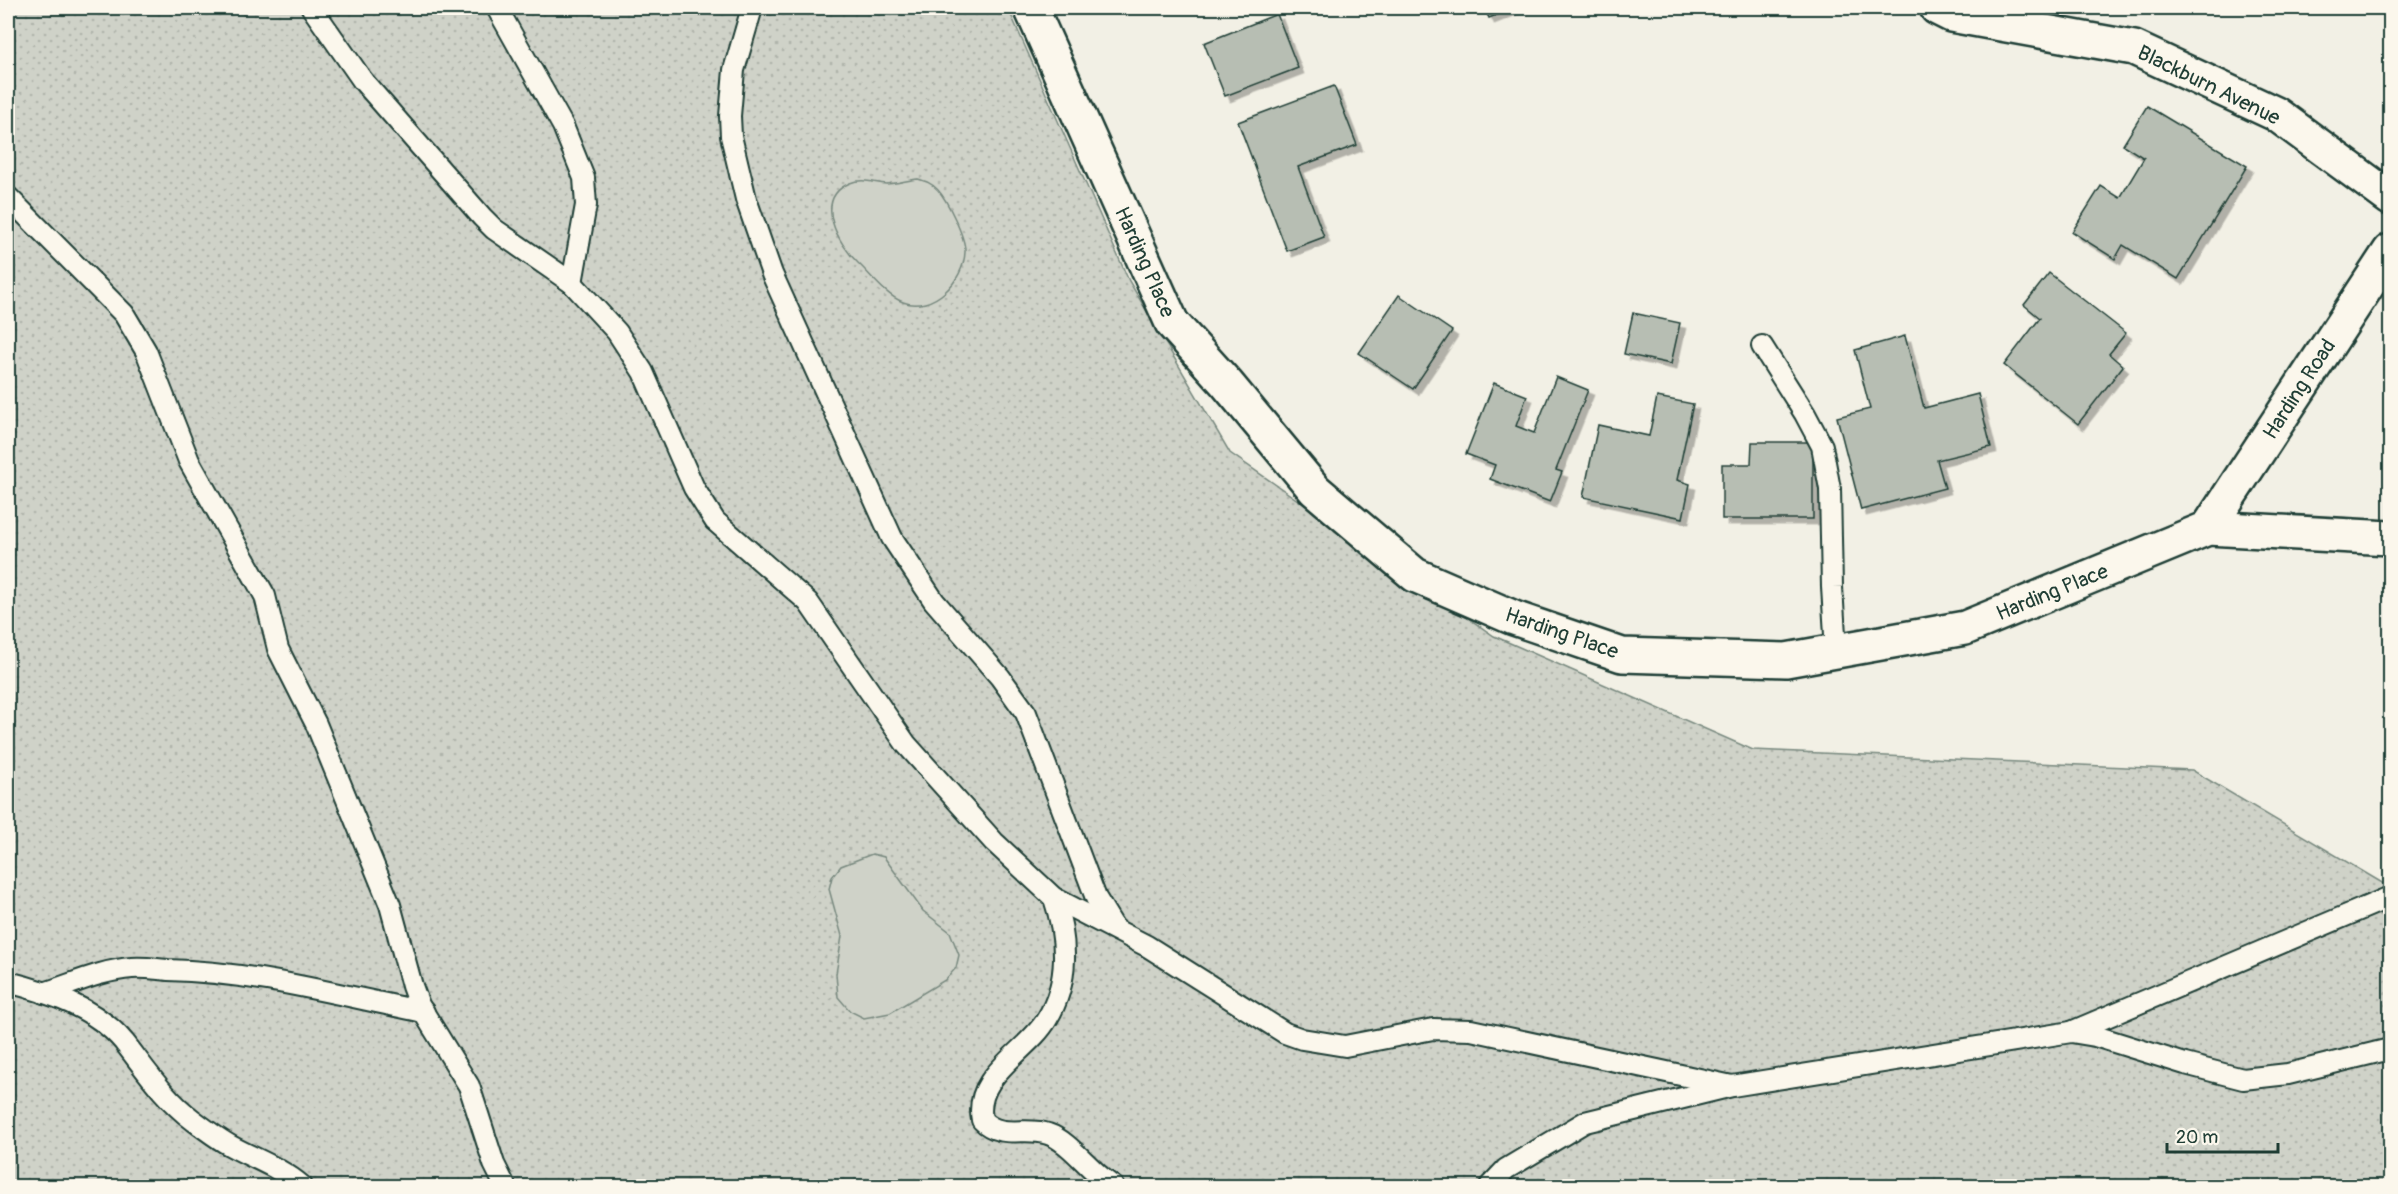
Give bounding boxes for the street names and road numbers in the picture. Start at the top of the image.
street label: Blackburn Avenue [2133,39,2285,132]
street label: Harding Place [1108,203,1181,322]
street label: Harding Road [2257,334,2342,445]
street label: Harding Place [1992,558,2113,627]
street label: Harding Place [1501,601,1623,666]

